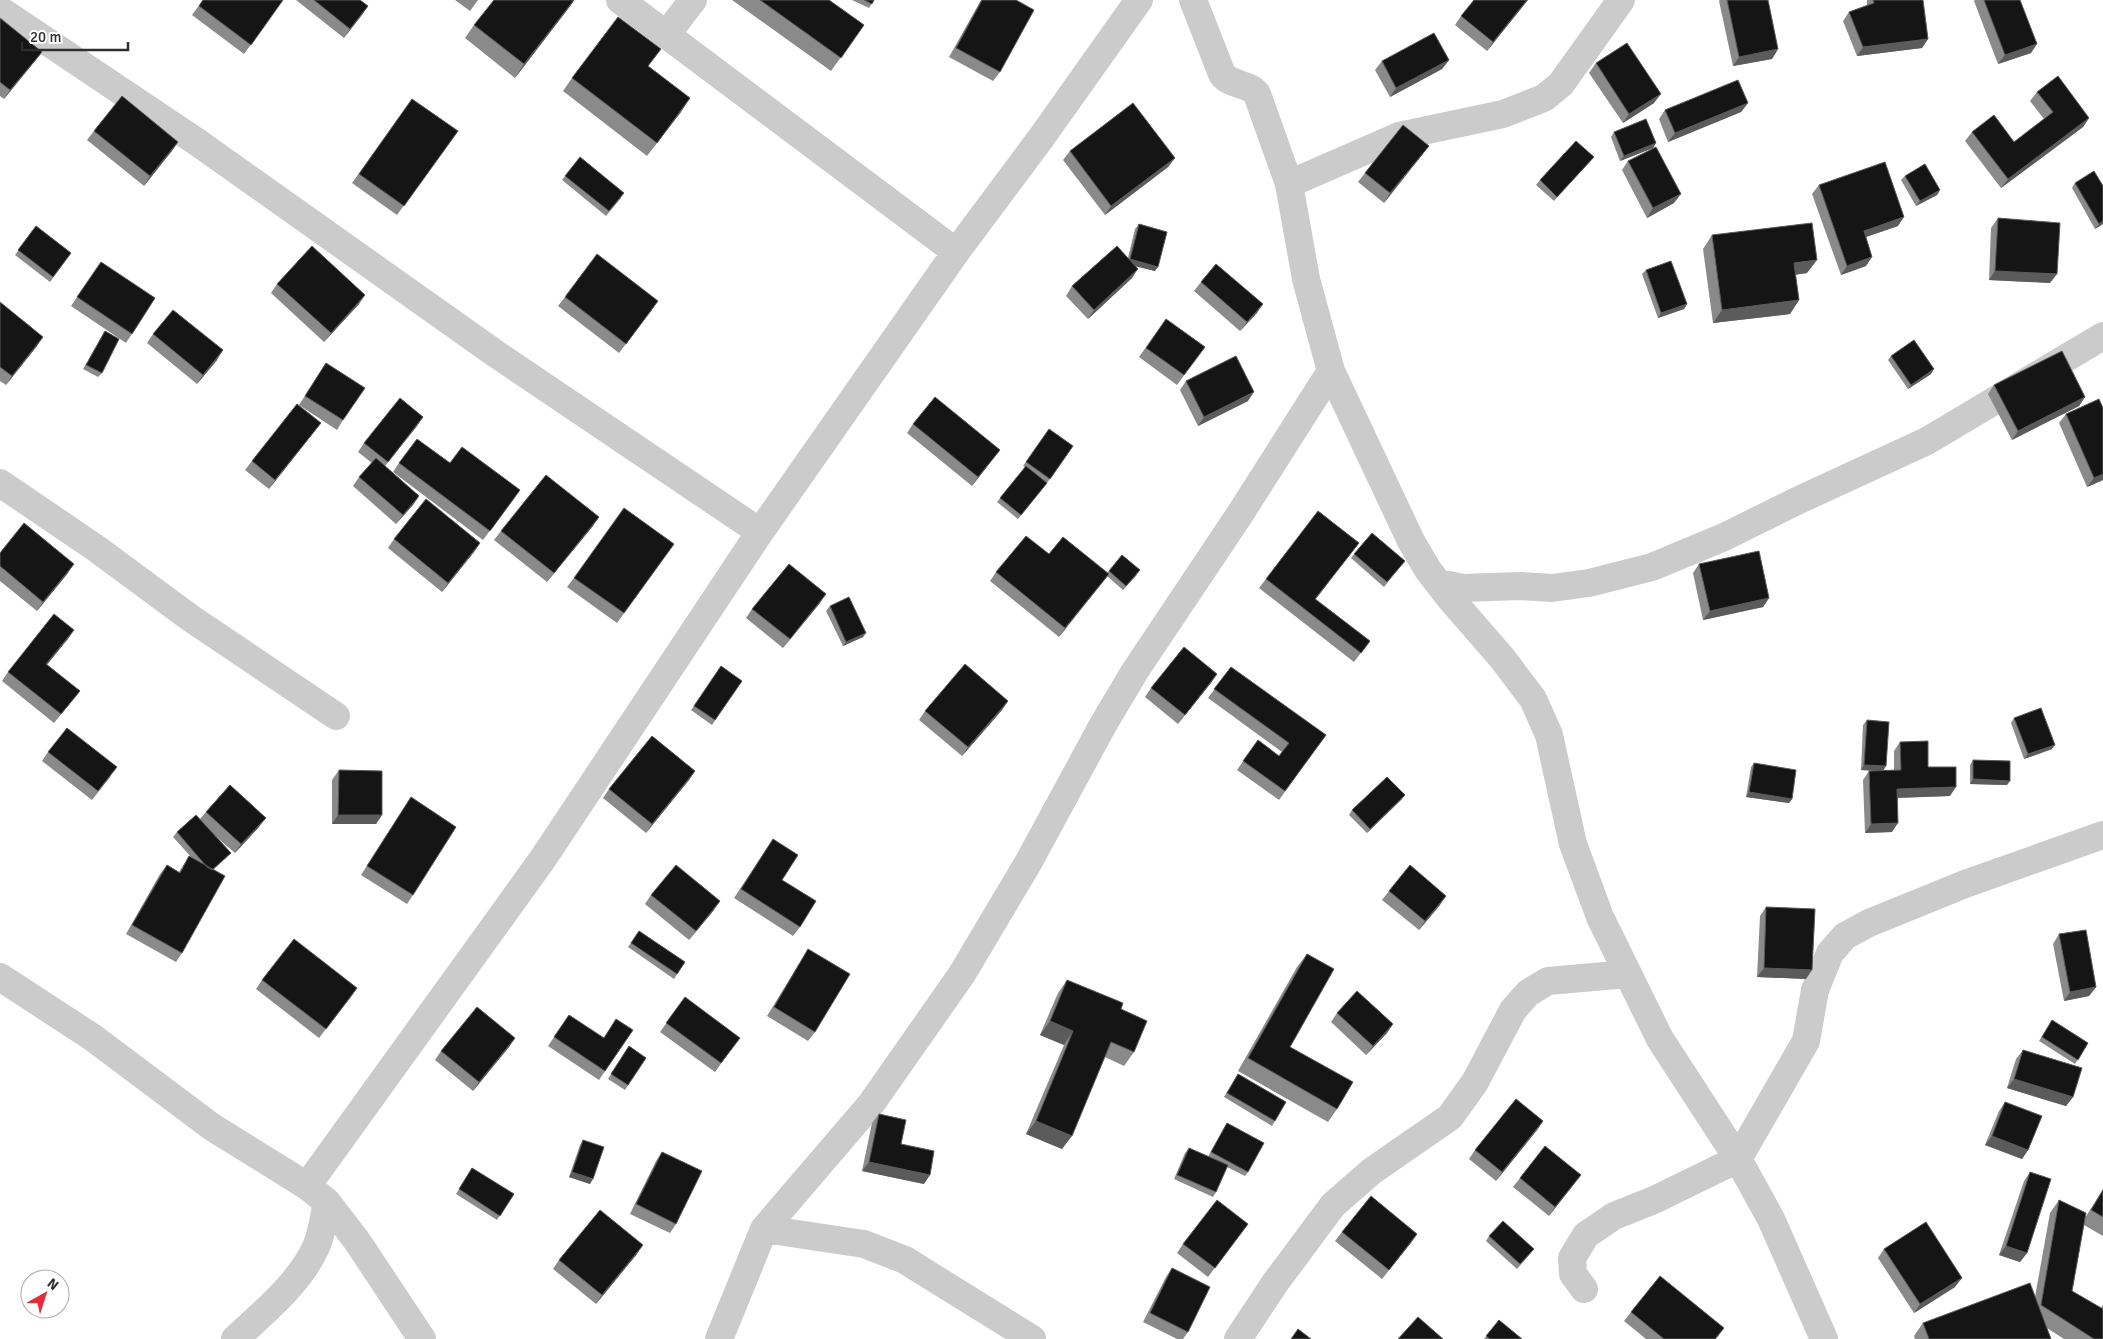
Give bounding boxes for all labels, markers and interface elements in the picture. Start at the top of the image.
scale bar [22,20,129,52]
text: 20 m [30,28,61,46]
north arrow [20,1269,70,1319]
text: N [44,1275,62,1294]

